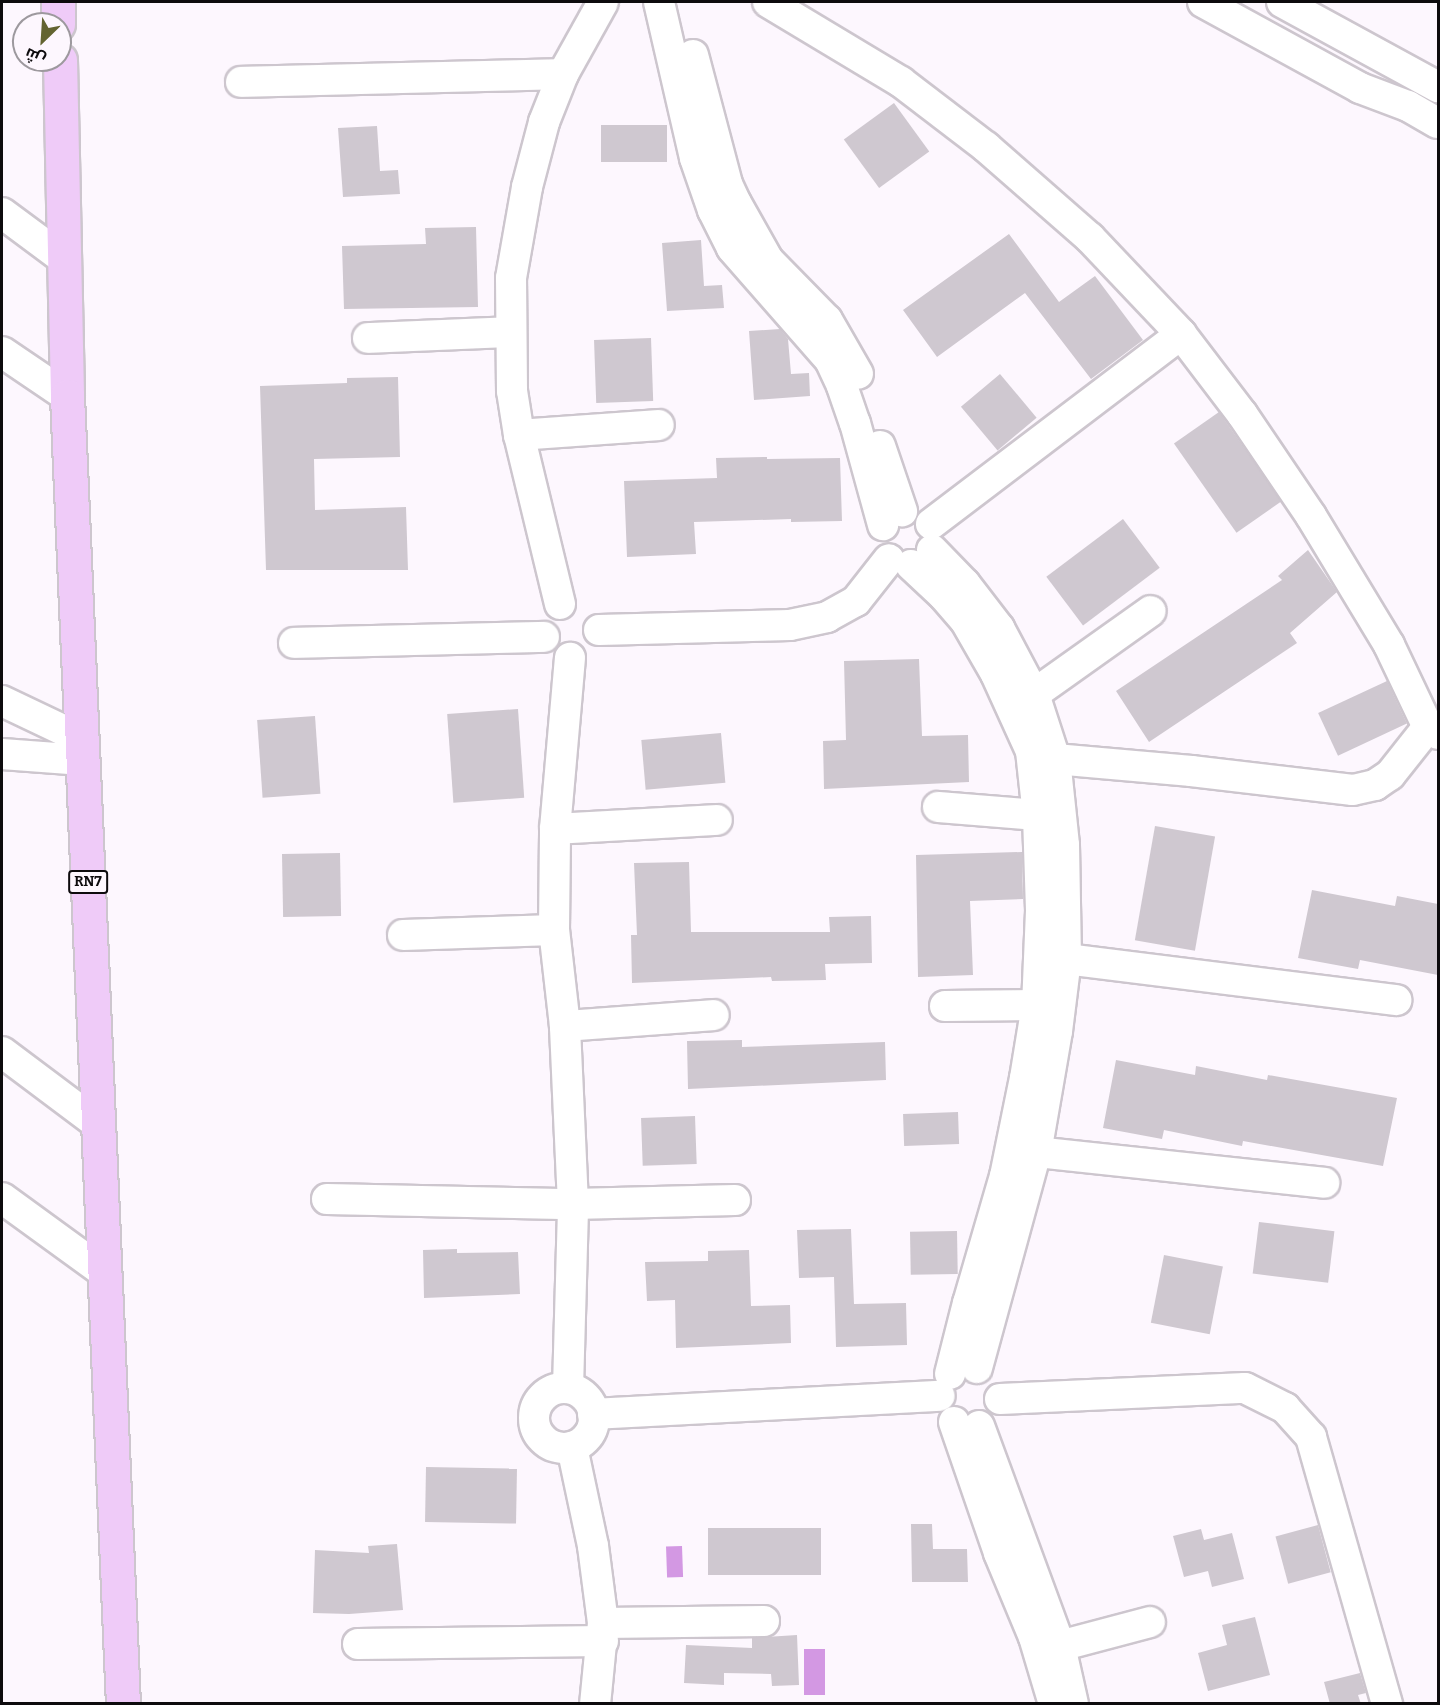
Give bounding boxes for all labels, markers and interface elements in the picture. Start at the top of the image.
north arrow [12,12,72,72]
text: ش [22,44,48,70]
road number: RN7 [67,871,109,893]

